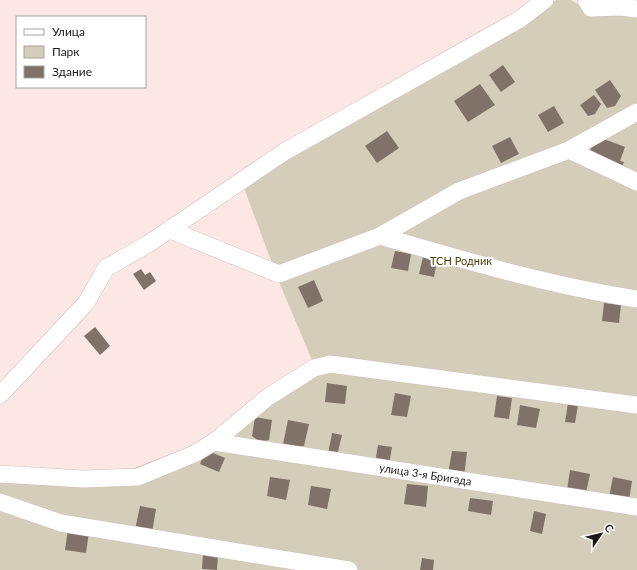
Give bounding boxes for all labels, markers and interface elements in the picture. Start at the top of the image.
legend [16,16,146,88]
text: Улица [52,24,85,39]
text: Парк [52,44,80,59]
text: Здание [52,64,92,79]
park label: ТСН Родник [430,254,492,267]
street label: улица 3-я Бригада [379,461,473,488]
north arrow [581,514,621,554]
text: С [602,521,617,535]

